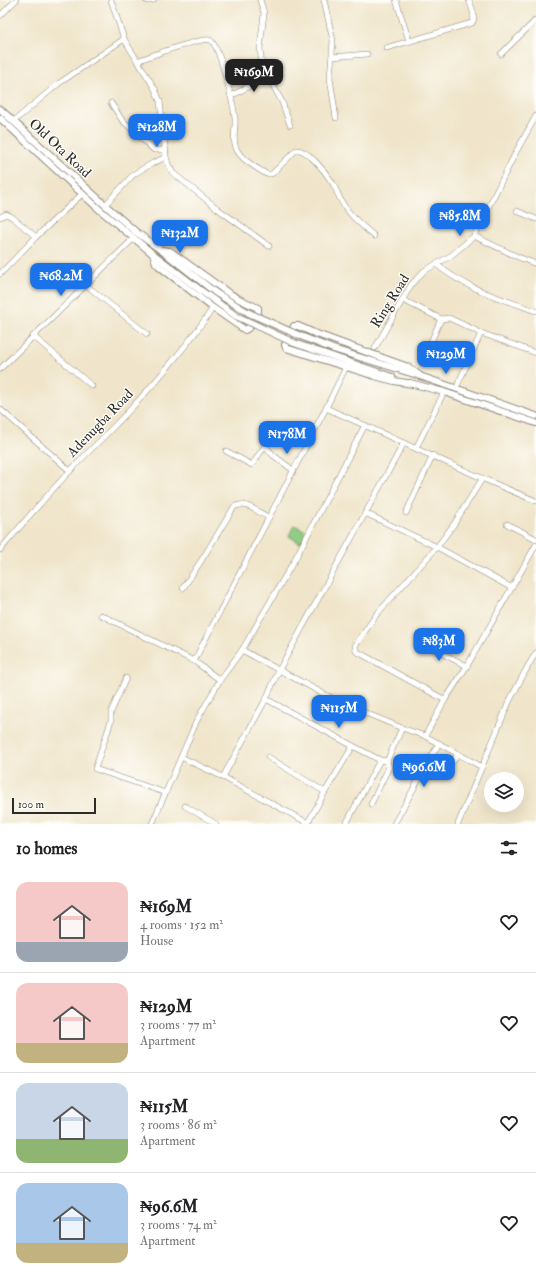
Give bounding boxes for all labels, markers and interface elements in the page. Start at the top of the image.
pin: ₦169M [226,59,282,93]
text: ₦169M [234,64,274,80]
pin: ₦128M [129,114,185,148]
street label: Old Ota Road [25,115,95,181]
text: ₦128M [137,119,177,135]
pin: ₦85.8M [427,203,493,237]
text: ₦85.8M [439,208,481,224]
pin: ₦132M [152,220,208,254]
text: ₦132M [161,225,199,241]
pin: ₦68.2M [28,263,94,297]
text: ₦68.2M [39,268,83,284]
street label: Ring Road [367,271,413,331]
pin: ₦129M [418,341,474,375]
text: ₦129M [426,346,466,362]
street label: Adenugba Road [63,385,137,461]
pin: ₦178M [259,421,315,455]
text: ₦178M [268,426,306,442]
pin: ₦83M [415,628,463,662]
text: ₦83M [422,633,456,649]
pin: ₦115M [311,695,367,729]
text: ₦115M [321,700,357,716]
pin: ₦96.6M [391,754,457,788]
text: ₦96.6M [402,759,446,775]
map controls [484,772,524,812]
button: layers [484,772,524,812]
scale bar [12,796,96,815]
text: 100 m [18,798,44,811]
icon: filters [498,837,520,859]
text: 10 homes [16,838,77,859]
text: ₦169M [140,896,192,917]
icon: home [48,898,96,946]
icon: heart [498,911,520,933]
text: 4 rooms · 152 m² [140,917,223,933]
text: House [140,933,173,949]
text: ₦129M [140,996,192,1017]
icon: home [48,999,96,1047]
icon: heart [498,1012,520,1034]
text: 3 rooms · 77 m² [140,1017,216,1033]
text: Apartment [140,1033,196,1049]
text: ₦115M [140,1096,188,1117]
icon: home [48,1099,96,1147]
icon: heart [498,1112,520,1134]
text: 3 rooms · 86 m² [140,1117,217,1133]
text: Apartment [140,1133,196,1149]
text: ₦96.6M [140,1196,198,1217]
icon: home [48,1199,96,1247]
icon: heart [498,1212,520,1234]
text: 3 rooms · 74 m² [140,1217,217,1233]
text: Apartment [140,1233,196,1249]

